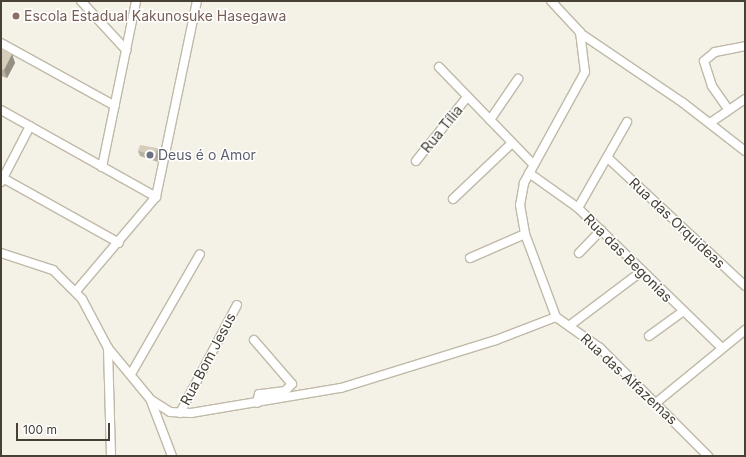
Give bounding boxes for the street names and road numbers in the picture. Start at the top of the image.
street label: Rua Tília [418,102,466,156]
street label: Rua das Orquideas [626,174,728,272]
street label: Rua das Begonias [580,210,676,306]
street label: Rua Bom Jesus [177,310,239,408]
street label: Rua das Alfazemas [577,330,681,428]

